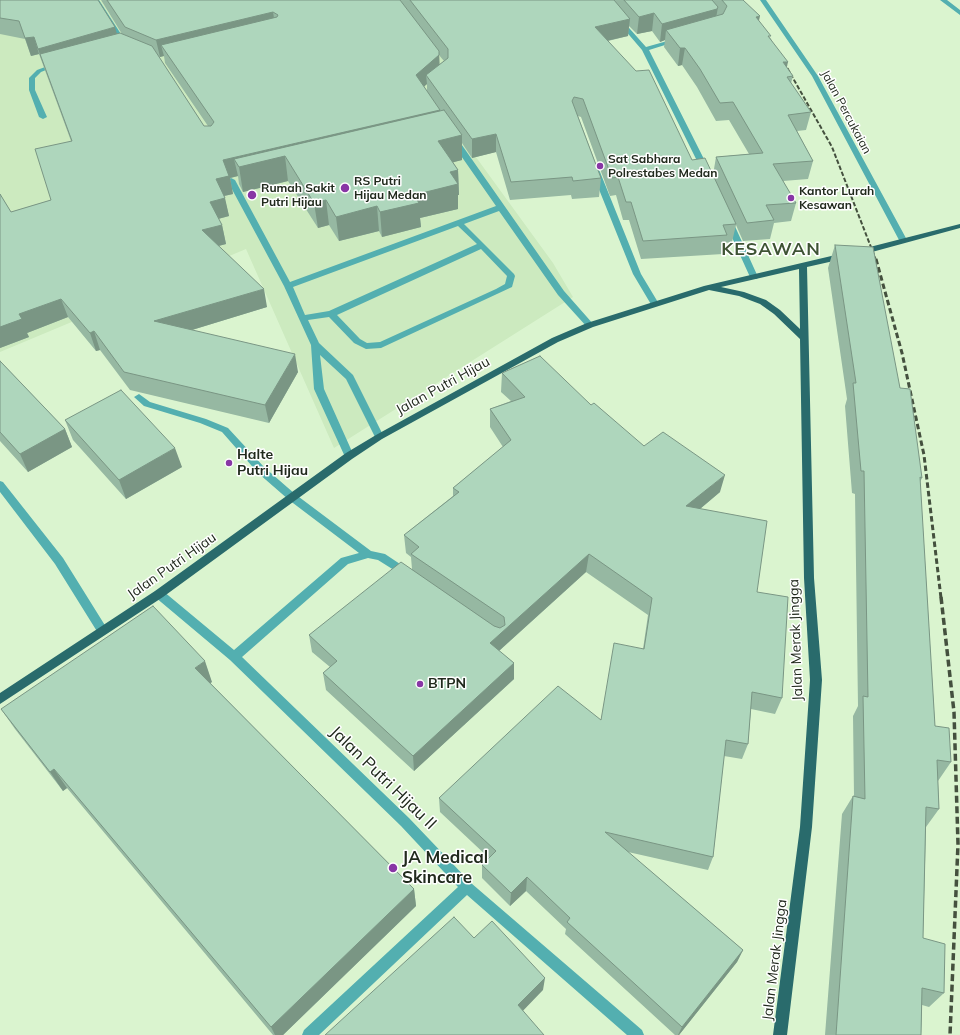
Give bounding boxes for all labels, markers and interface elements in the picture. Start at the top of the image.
street label: Jalan Percukaian [818,68,874,156]
place label: Sat Sabhara Polrestabes Medan [608,152,718,180]
marker: Sat Sabhara Polrestabes Medan [595,161,605,171]
place label: RS Putri Hijau Medan [354,174,427,202]
place label: Rumah Sakit Putri Hijau [261,181,335,209]
marker: RS Putri Hijau Medan [339,182,351,194]
place label: Kantor Lurah Kesawan [799,184,874,212]
marker: Rumah Sakit Putri Hijau [246,189,258,201]
marker: Kantor Lurah Kesawan [786,193,796,203]
district label: KESAWAN [721,239,821,261]
street label: Jalan Putri Hijau [393,353,493,419]
place label: Halte Putri Hijau [237,447,308,480]
marker: Halte Putri Hijau [224,458,234,468]
street label: Jalan Putri Hijau [124,529,220,603]
street label: Jalan Merak Jingga [785,579,807,701]
place label: BTPN [428,676,466,692]
marker: BTPN [415,679,425,689]
street label: Jalan Putri Hijau II [325,722,441,834]
place label: JA Medical Skincare [402,848,488,888]
marker: JA Medical Skincare [387,862,399,874]
street label: Jalan Merak Jingga [759,898,791,1022]

